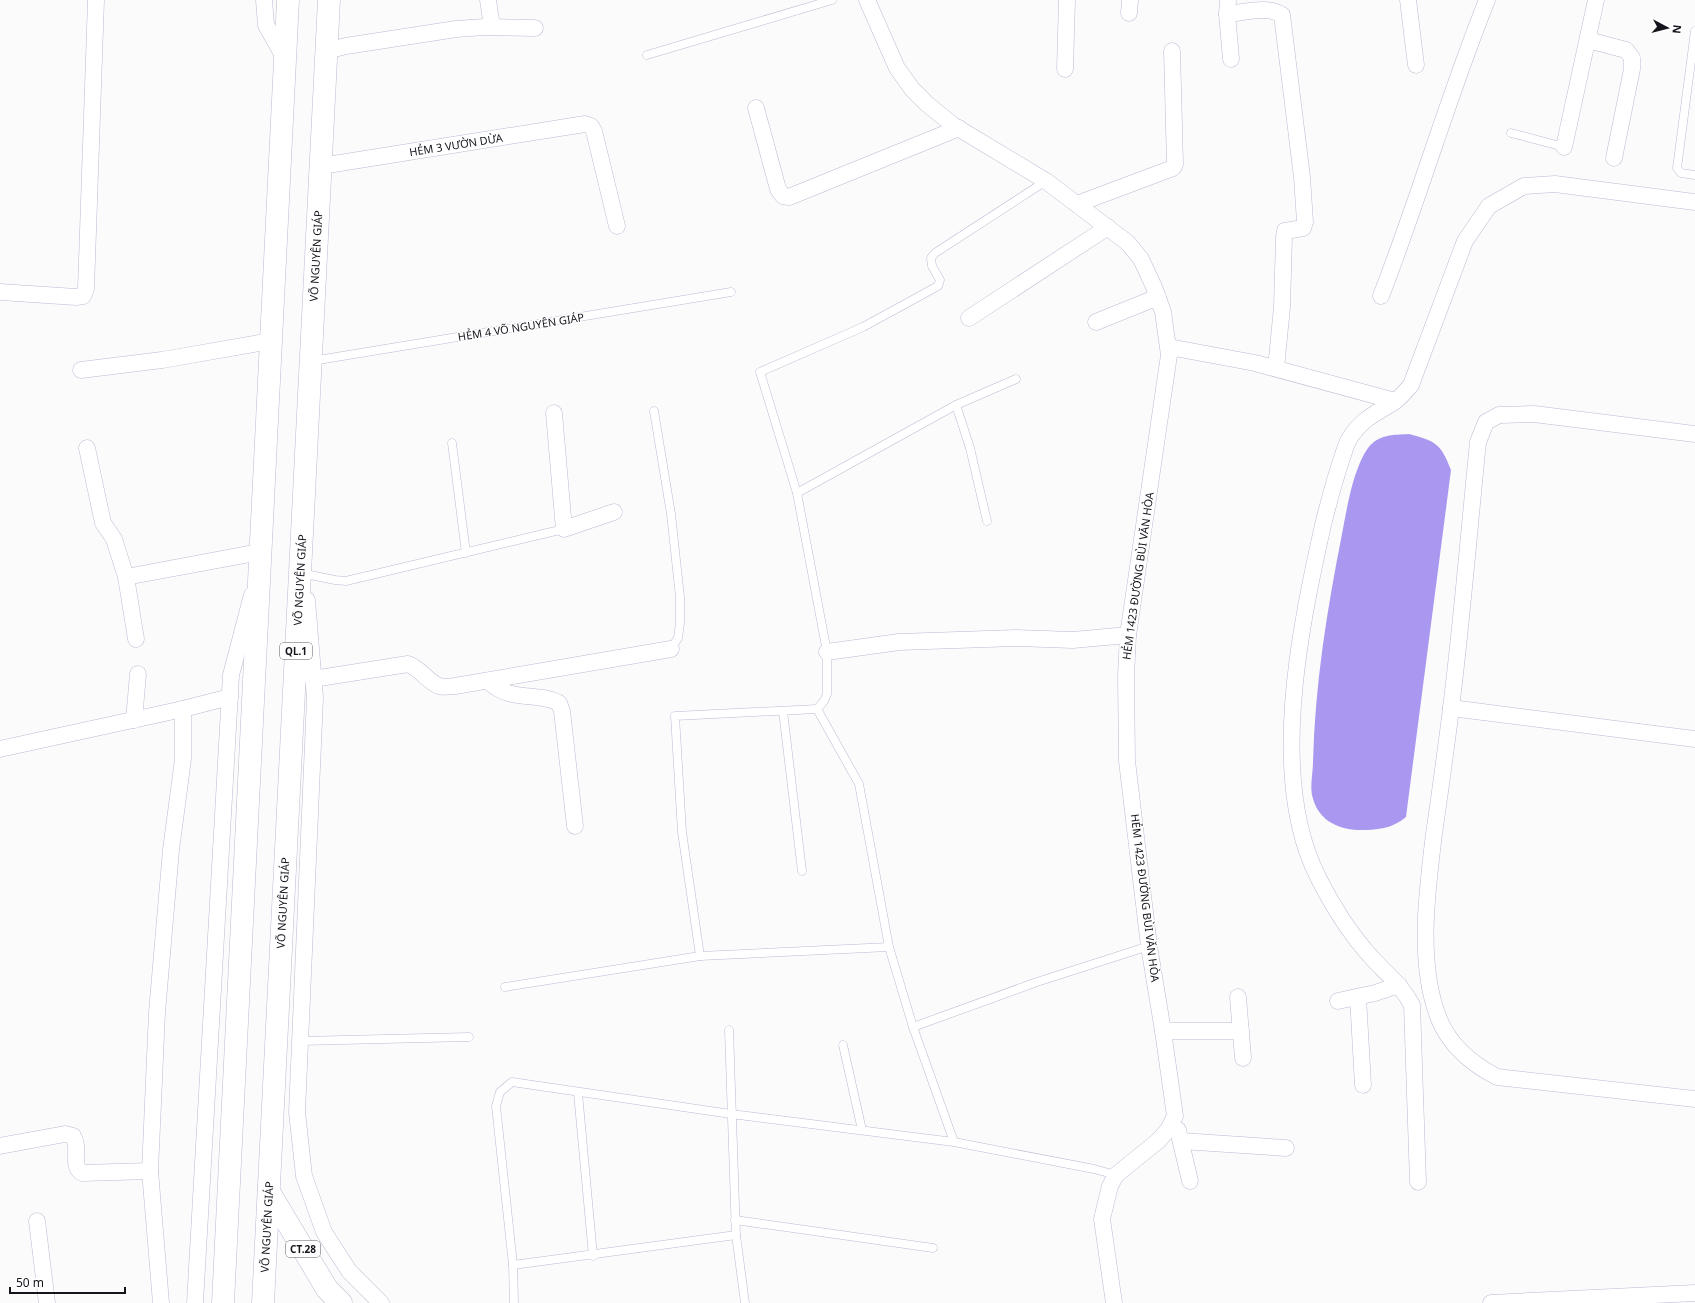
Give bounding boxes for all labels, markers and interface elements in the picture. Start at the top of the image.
north arrow [1647,8,1687,48]
text: N [1669,24,1685,35]
street label: HẺM 3 VƯỜN DỪA [408,130,505,159]
street label: VÕ NGUYÊN GIÁP [306,210,325,302]
street label: HẺM 4 VÕ NGUYÊN GIÁP [457,309,585,344]
street label: HẺM 1423 ĐƯỜNG BÙI VĂN HÒA [1118,490,1157,661]
street label: VÕ NGUYÊN GIÁP [290,534,309,626]
road number: QL.1 [280,643,312,659]
street label: HẺM 1423 ĐƯỜNG BÙI VĂN HÒA [1128,813,1163,984]
street label: VÕ NGUYÊN GIÁP [273,857,292,949]
street label: VÕ NGUYÊN GIÁP [257,1181,276,1273]
road number: CT.28 [286,1241,320,1257]
scale bar [10,1269,125,1295]
text: 50 m [16,1274,44,1291]

